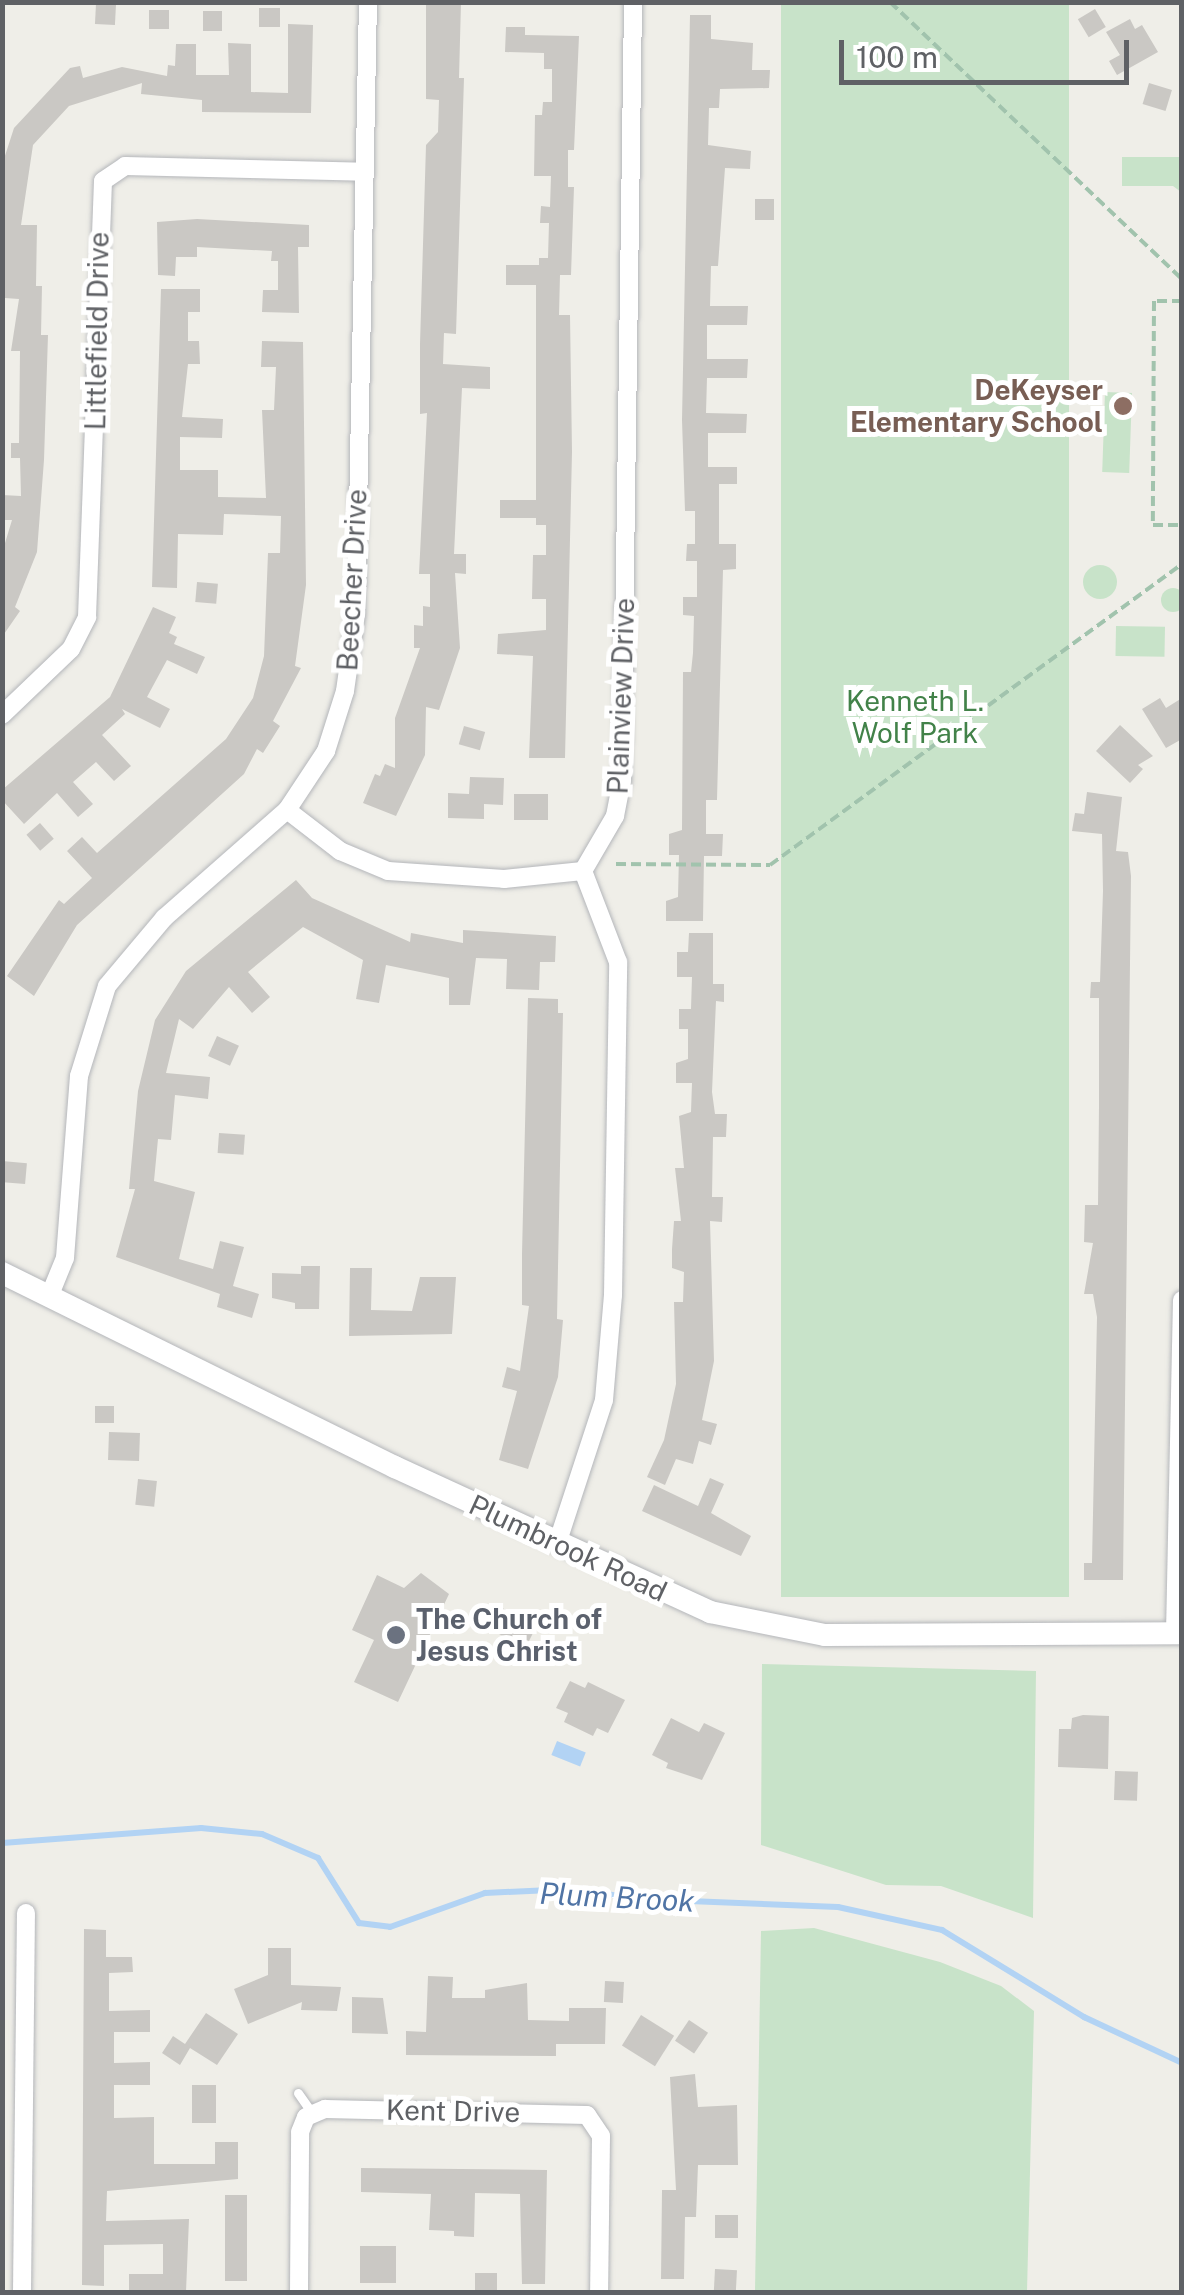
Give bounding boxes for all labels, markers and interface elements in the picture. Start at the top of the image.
scale bar [844,20,1134,82]
text: 100 m [856,39,938,75]
street label: Littlefield Drive [78,231,116,431]
place label: DeKeyser Elementary School [850,373,1103,439]
marker: DeKeyser Elementary School [1112,395,1134,417]
street label: Beecher Drive [330,488,374,672]
street label: Plainview Drive [601,597,641,795]
park label: Kenneth L. Wolf Park [846,684,984,750]
street label: Plumbrook Road [464,1487,672,1609]
place label: The Church of Jesus Christ [416,1602,602,1668]
marker: The Church of Jesus Christ [385,1624,407,1646]
water label: Plum Brook [539,1875,695,1919]
street label: Kent Drive [386,2093,520,2129]

